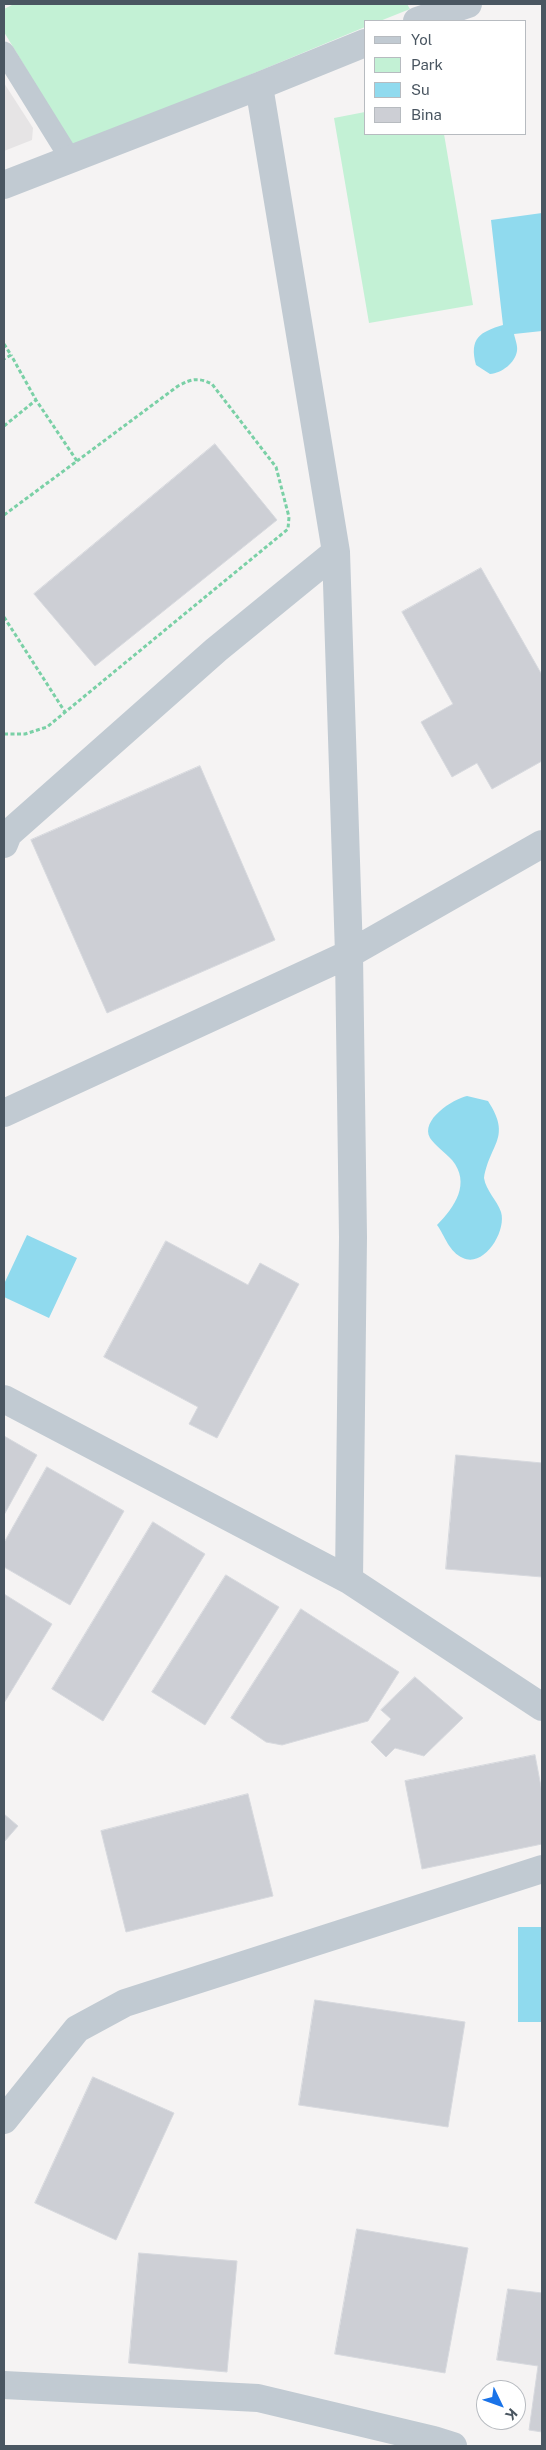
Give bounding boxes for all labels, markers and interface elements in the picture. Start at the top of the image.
legend [364,20,526,135]
text: Yol [411,31,432,48]
text: Park [411,56,443,73]
text: Su [411,81,430,98]
text: Bina [411,106,442,123]
north arrow [476,2380,526,2430]
text: K [502,2405,521,2423]

